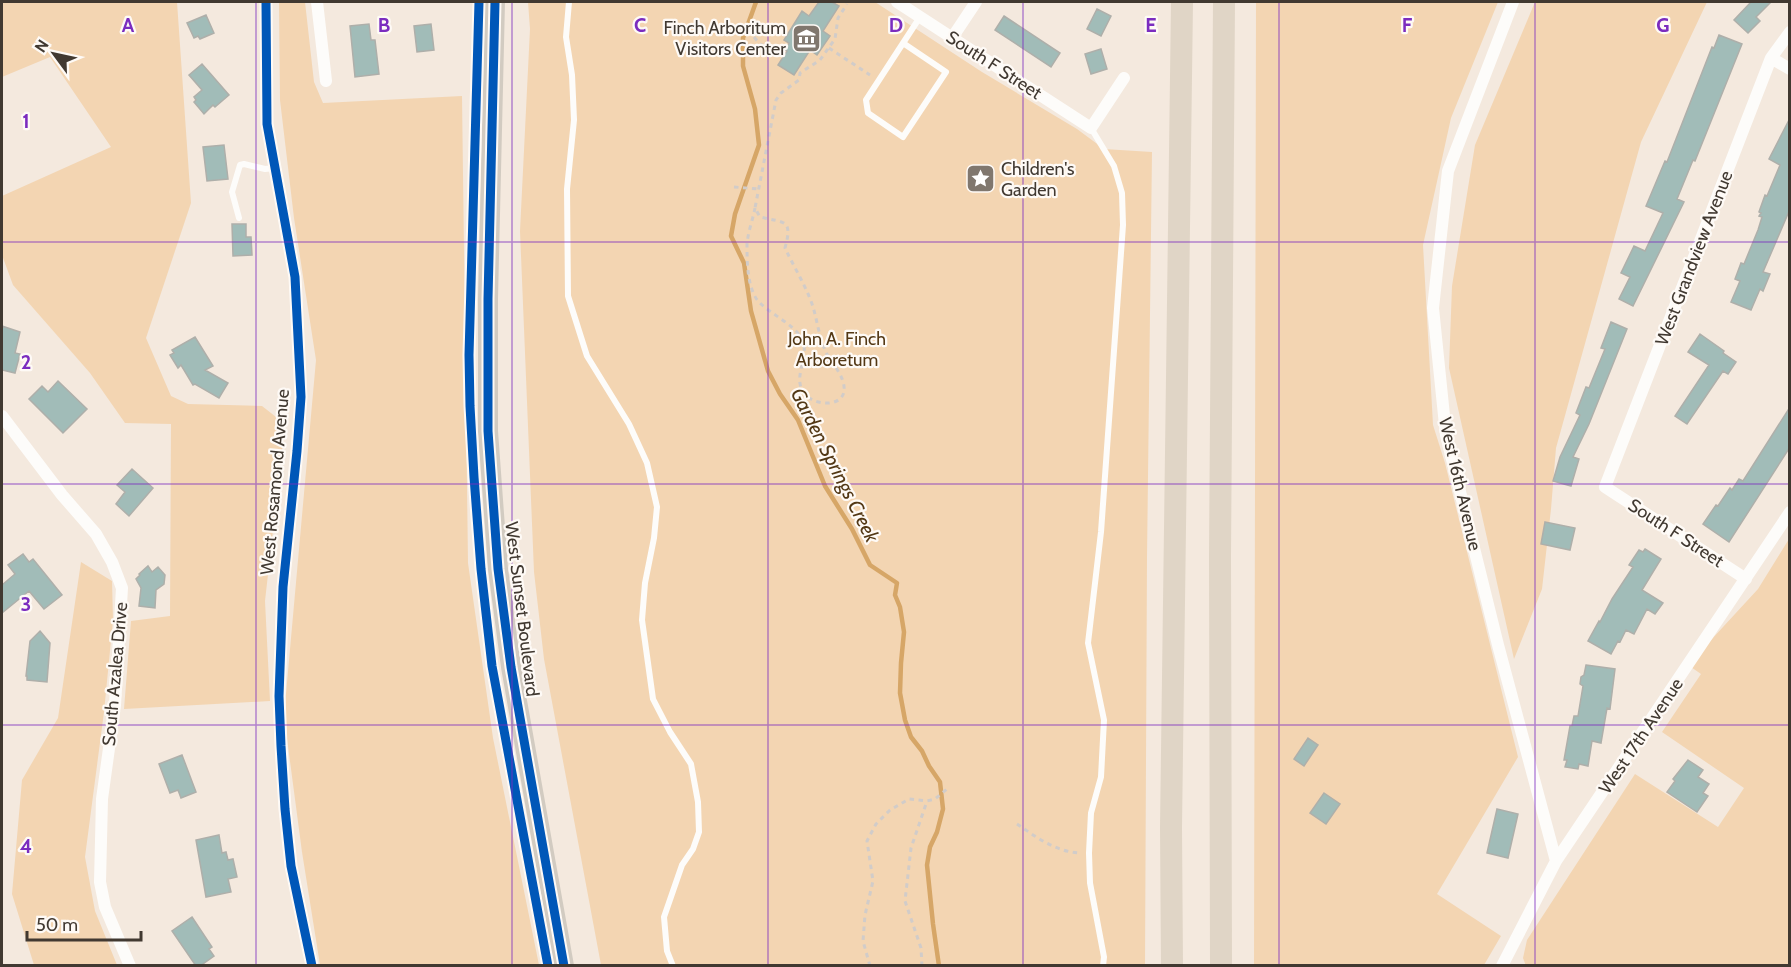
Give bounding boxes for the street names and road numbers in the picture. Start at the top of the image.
street label: South F Street [942,26,1046,104]
street label: West Grandview Avenue [1651,168,1737,348]
street label: West Rosamond Avenue [256,388,294,576]
street label: West 16th Avenue [1434,415,1486,553]
street label: South F Street [1624,494,1728,572]
street label: West Sunset Boulevard [500,520,544,698]
street label: South Azalea Drive [98,601,132,747]
street label: West 17th Avenue [1594,674,1688,798]

